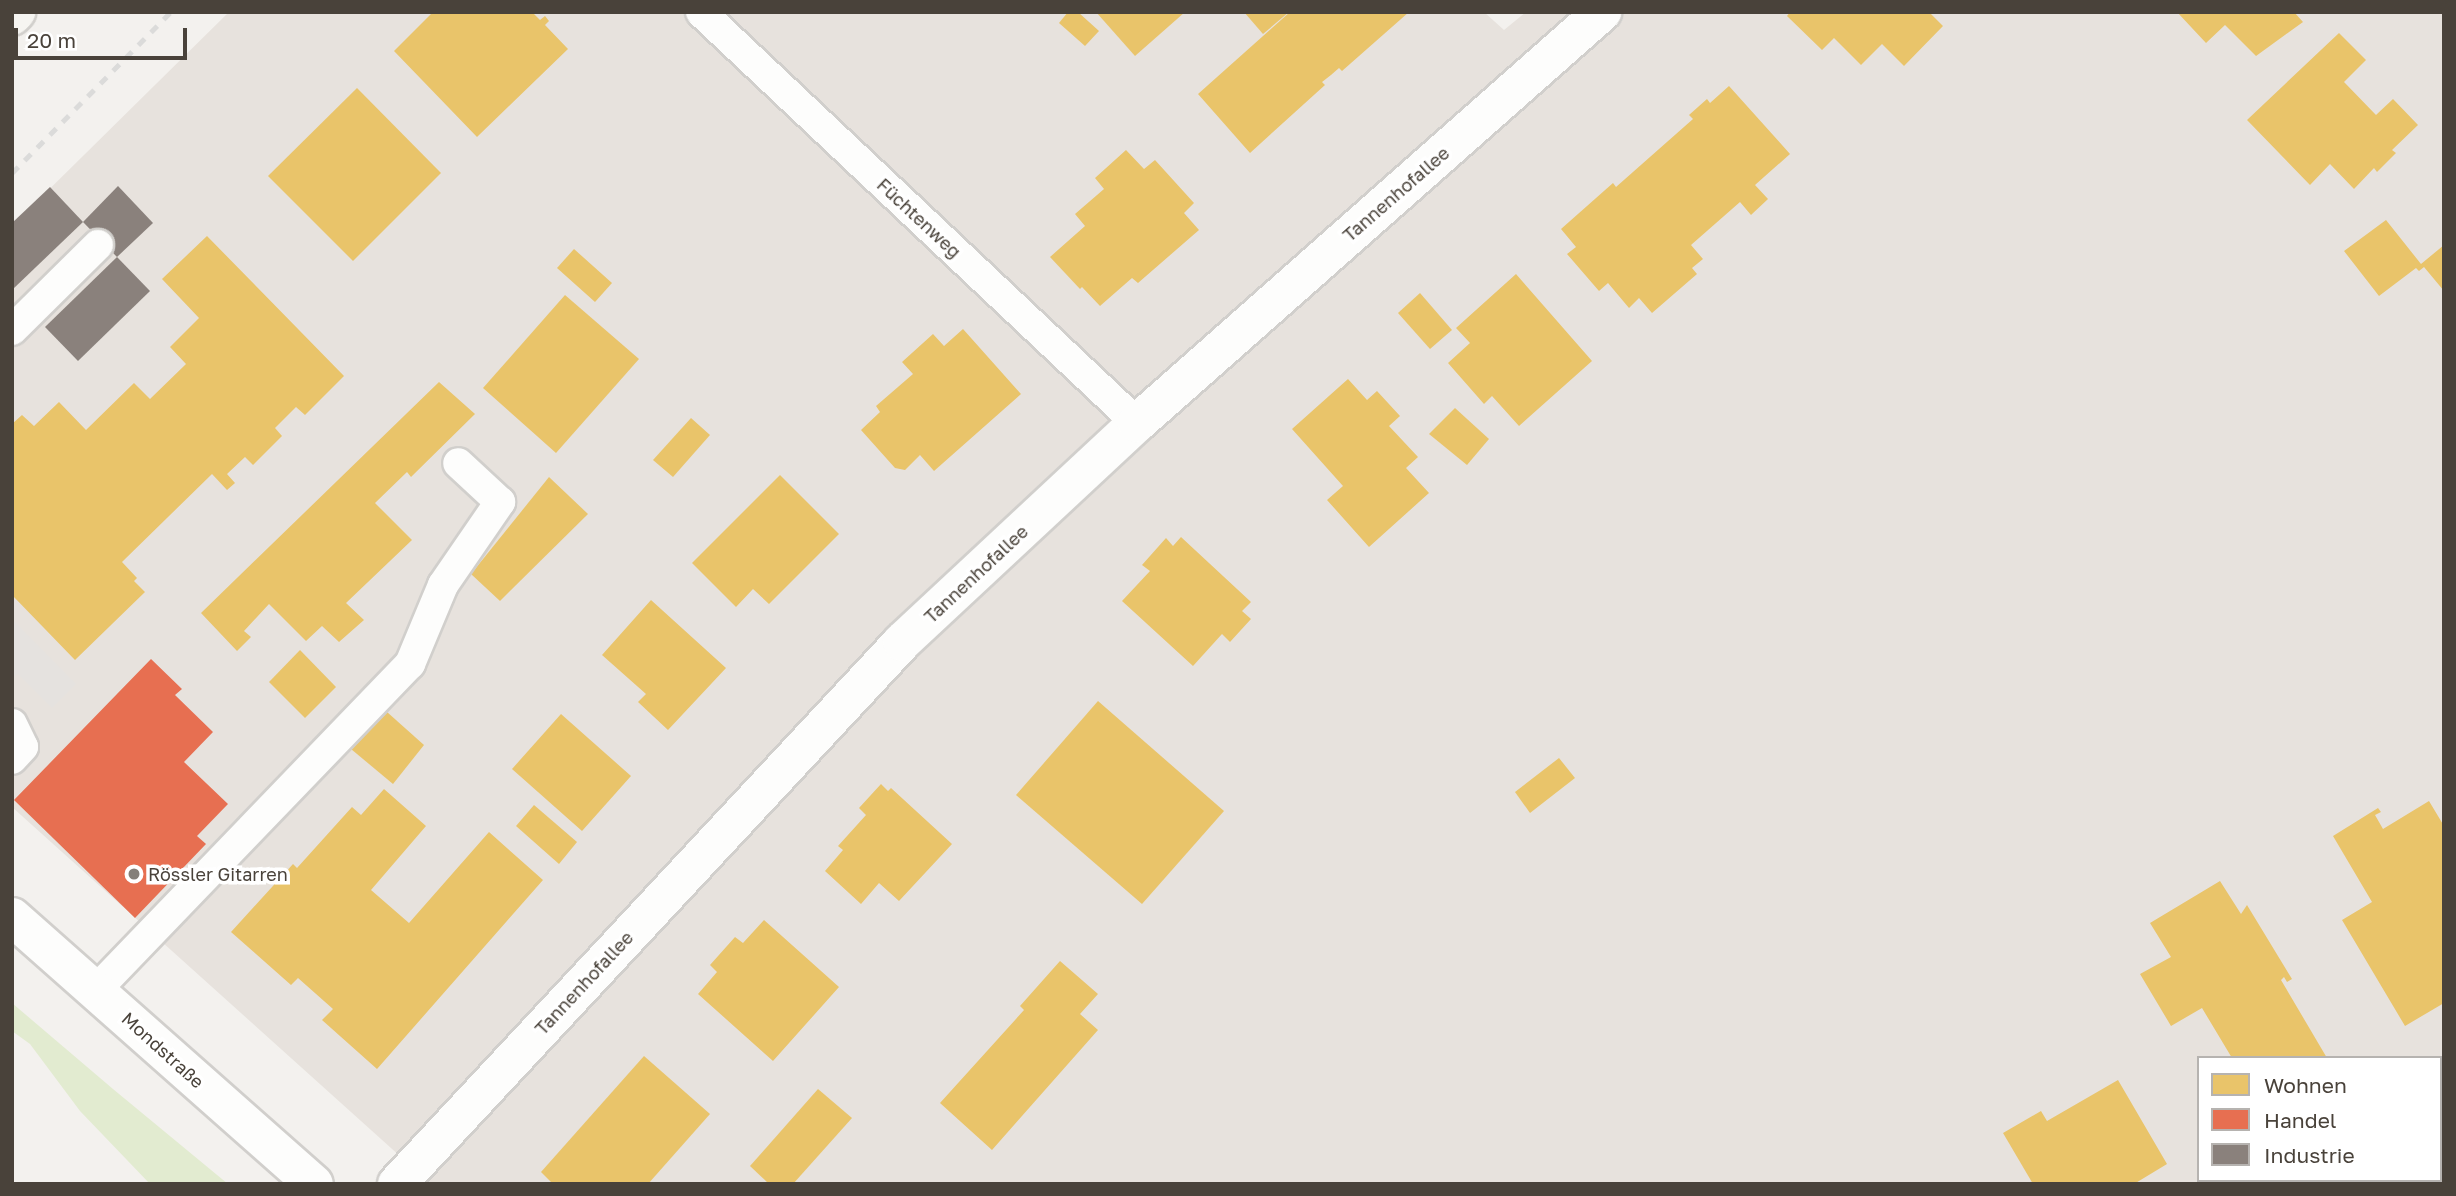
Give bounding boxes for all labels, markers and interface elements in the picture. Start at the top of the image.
scale bar [18,14,191,58]
text: 20 m [27,27,76,53]
street label: Tannenhofallee [1338,142,1454,246]
street label: Füchtenweg [873,174,965,262]
street label: Tannenhofallee [920,521,1032,627]
place label: Rössler Gitarren [148,863,288,885]
marker: Rössler Gitarren [126,866,142,882]
street label: Tannenhofallee [531,927,637,1039]
street label: Mondstraße [117,1007,209,1093]
legend [2197,1056,2442,1182]
text: Wohnen [2264,1072,2347,1098]
text: Handel [2264,1107,2337,1133]
text: Industrie [2264,1142,2355,1168]

